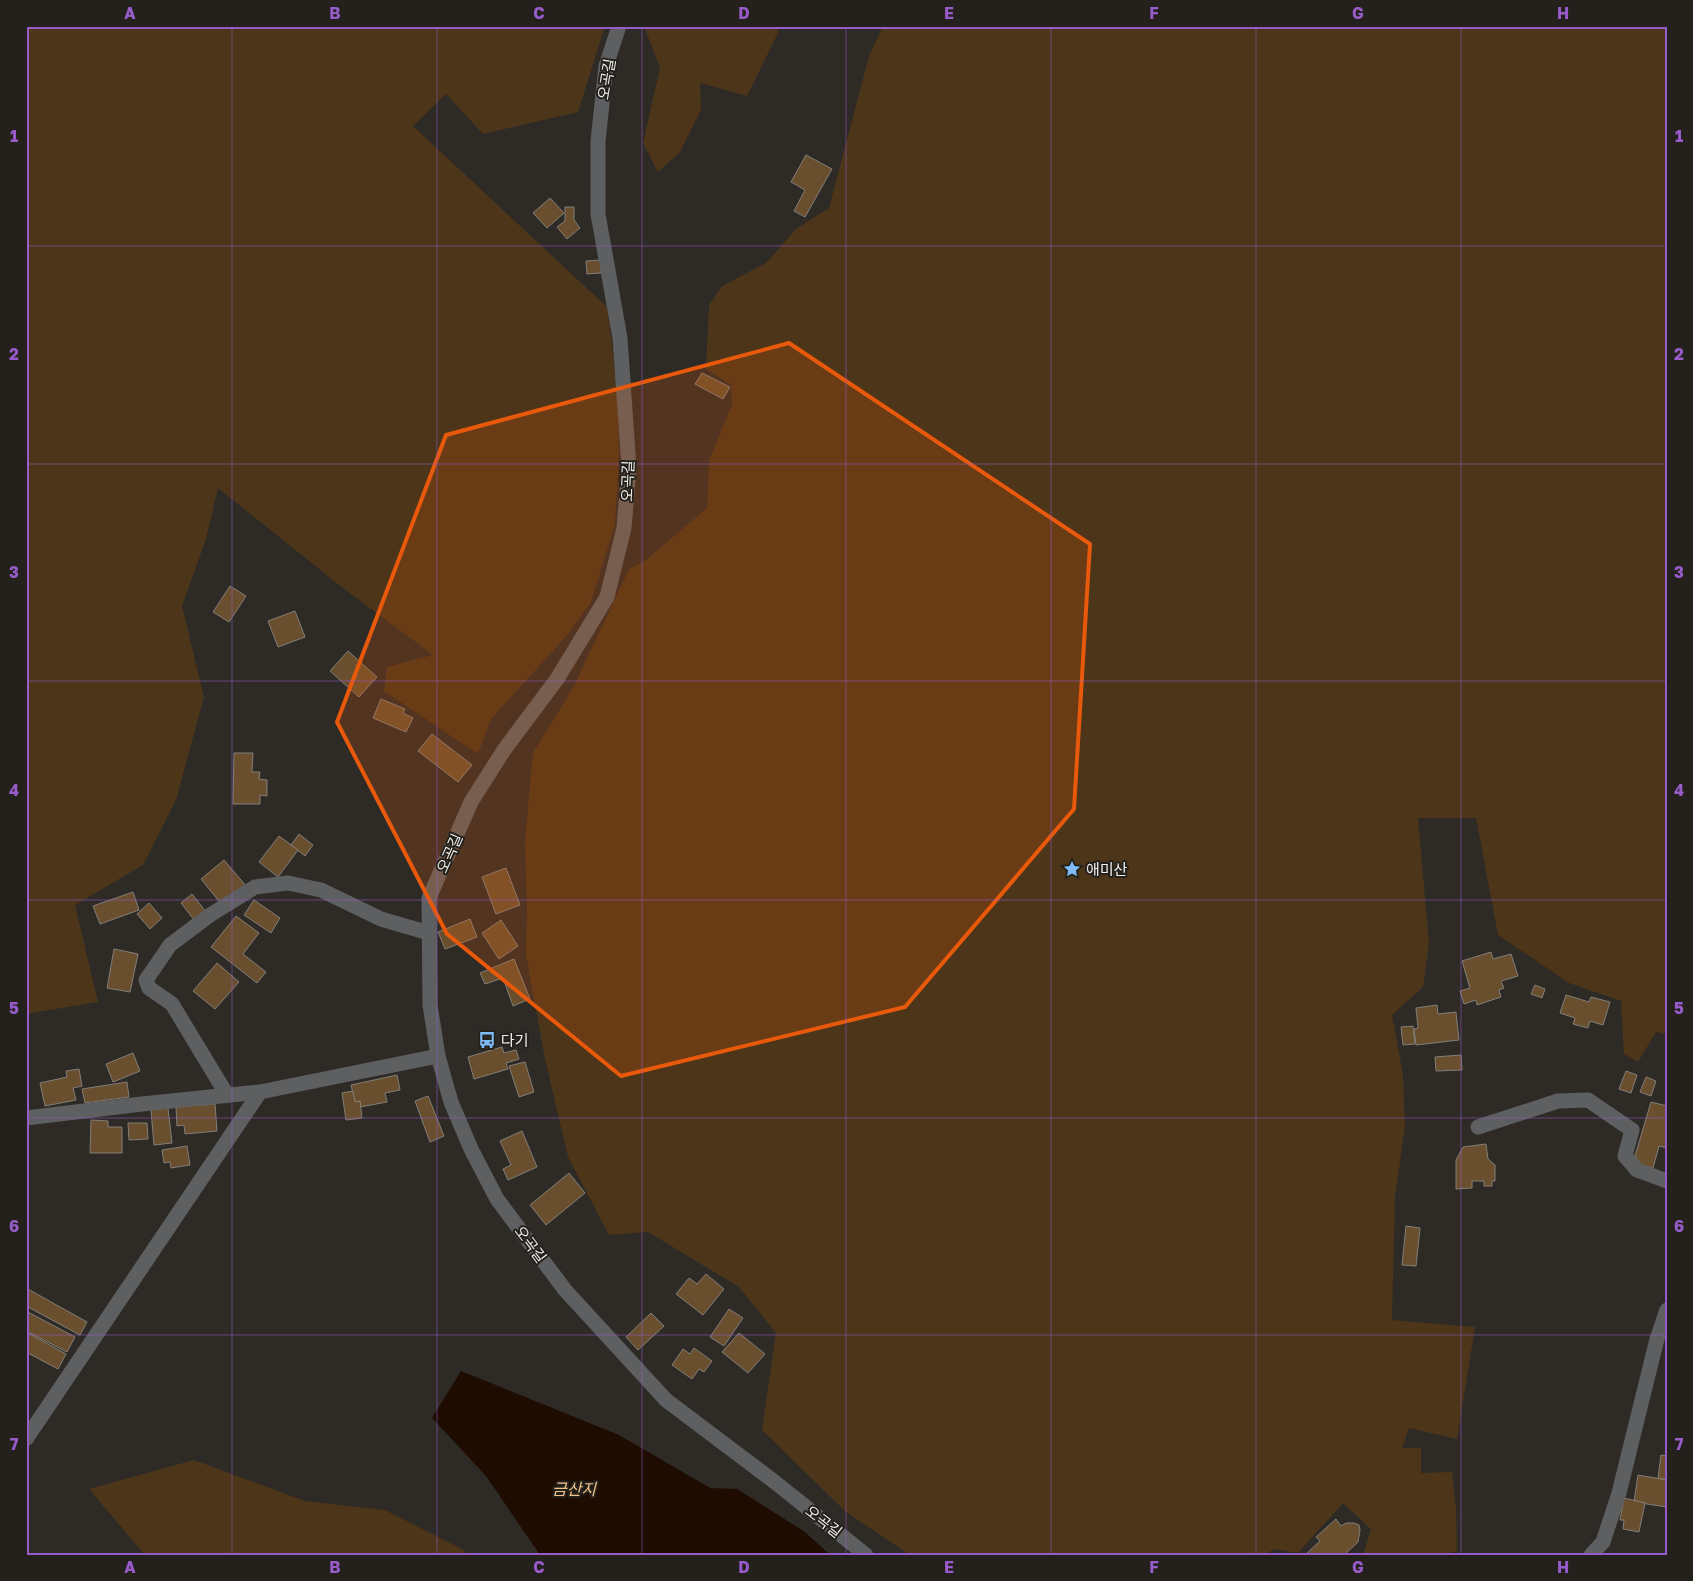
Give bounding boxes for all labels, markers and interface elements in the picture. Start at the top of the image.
text: A [124,3,136,23]
text: B [329,3,341,23]
text: C [533,3,545,23]
text: D [738,3,750,23]
text: E [944,3,954,23]
text: F [1149,3,1159,23]
text: G [1352,3,1364,23]
text: H [1557,3,1569,23]
street label: 오곡길 [594,57,618,101]
text: 1 [10,126,18,146]
text: 1 [1675,126,1683,146]
text: 2 [9,344,19,364]
text: 2 [1674,344,1684,364]
street label: 오곡길 [617,460,637,502]
text: 3 [9,562,19,582]
text: 3 [1674,562,1684,582]
text: 4 [9,780,19,800]
text: 4 [1674,780,1684,800]
street label: 오곡길 [432,830,466,876]
place icon: 애미산 [1062,859,1082,879]
place label: 애미산 [1086,860,1128,878]
text: 5 [9,998,19,1018]
text: 5 [1674,998,1684,1018]
bus stop icon: 다기 [477,1030,497,1050]
place label: 다기 [501,1031,529,1049]
text: 6 [9,1216,19,1236]
text: 6 [1674,1216,1684,1236]
street label: 오곡길 [511,1222,551,1266]
text: 7 [10,1434,19,1454]
text: 7 [1675,1434,1684,1454]
water label: 금산지 [552,1479,597,1499]
street label: 오곡길 [802,1501,846,1541]
text: A [124,1557,136,1577]
text: B [329,1557,341,1577]
text: C [533,1557,545,1577]
text: D [738,1557,750,1577]
text: E [944,1557,954,1577]
text: F [1149,1557,1159,1577]
text: G [1352,1557,1364,1577]
text: H [1557,1557,1569,1577]

